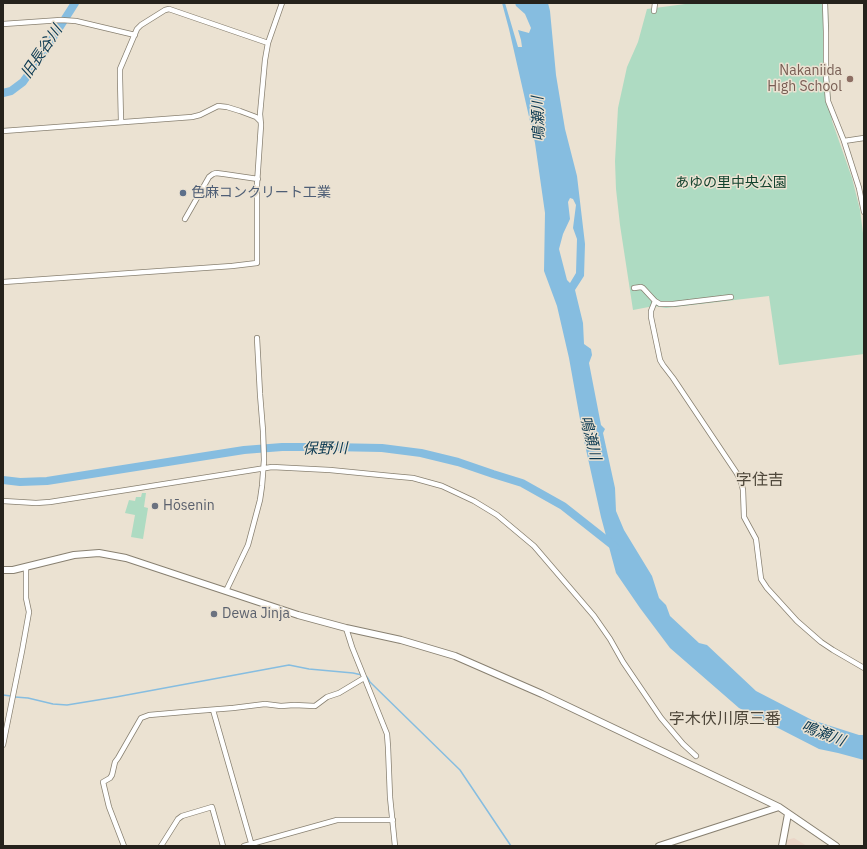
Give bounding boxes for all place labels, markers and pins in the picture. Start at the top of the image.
place label: Nakaniida High School [767,63,842,96]
marker: Nakaniida High School [845,74,855,84]
place label: 色麻コンクリート工業 [191,185,331,201]
marker: 色麻コンクリート工業 [178,188,188,198]
place label: Hōsenin [163,498,215,514]
marker: Hōsenin [150,501,160,511]
place label: Dewa Jinja [222,606,290,622]
marker: Dewa Jinja [209,609,219,619]

